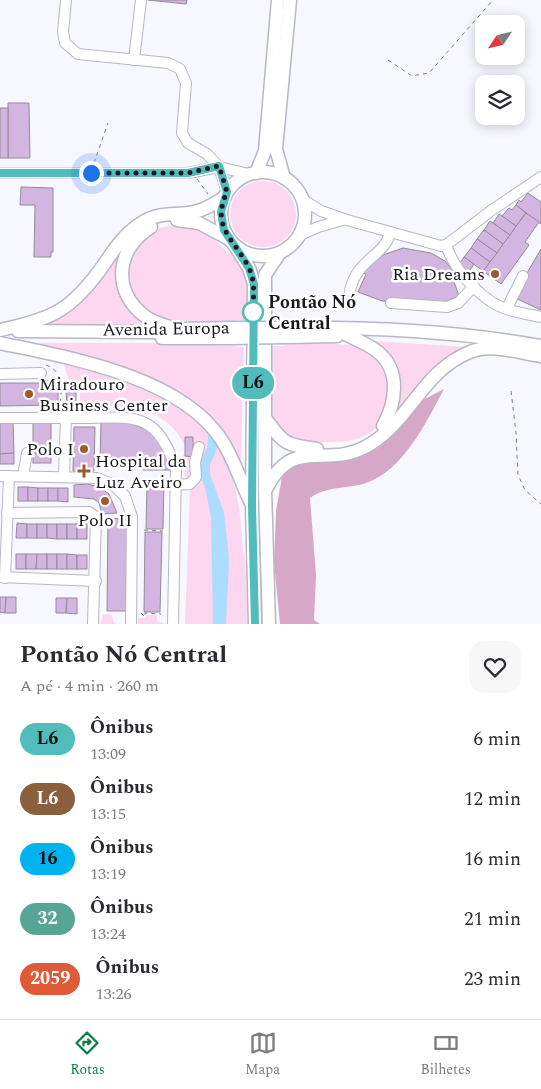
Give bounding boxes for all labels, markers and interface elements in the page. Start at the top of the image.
north arrow [475,15,525,65]
map controls [475,15,525,125]
button: layers [475,75,525,125]
your location [79,161,104,186]
place label: Ria Dreams [392,261,485,288]
marker: Ria Dreams [489,268,501,280]
place label: Pontão Nó Central [268,289,356,337]
marker: Pontão Nó Central [242,301,264,323]
street label: Avenida Europa [102,314,230,344]
line badge: L6 [230,367,276,399]
text: L6 [242,369,264,396]
place label: Miradouro Business Center [39,371,168,419]
marker: Miradouro Business Center [23,388,35,400]
place label: Polo I [27,436,74,463]
marker: Polo I [78,443,90,455]
place label: Hospital da Luz Aveiro [95,448,187,496]
marker: Hospital da Luz Aveiro [77,464,91,478]
marker: Polo II [99,495,111,507]
place label: Polo II [78,507,132,534]
text: Pontão Nó Central [20,637,227,673]
button: heart [469,641,521,693]
text: A pé · 4 min · 260 m [20,674,159,698]
text: Ônibus [90,713,154,742]
text: L6 [37,725,58,752]
text: 6 min [473,725,521,754]
text: 13:09 [90,742,126,766]
text: Ônibus [90,773,154,802]
text: L6 [37,785,58,812]
text: 12 min [464,785,521,814]
text: 13:15 [90,802,126,826]
text: Ônibus [90,833,154,862]
text: 16 [37,845,58,872]
text: 16 min [464,845,521,874]
text: 13:19 [90,862,126,886]
text: Ônibus [90,893,154,922]
text: 32 [37,905,58,932]
text: 21 min [464,905,521,934]
text: 13:24 [90,922,126,946]
text: Ônibus [95,953,159,982]
text: 2059 [30,965,70,992]
text: 23 min [464,965,521,994]
text: 13:26 [95,982,131,1006]
tab: Rotas [70,1029,105,1080]
tab: Mapa [245,1029,280,1080]
tab: Bilhetes [420,1029,471,1080]

